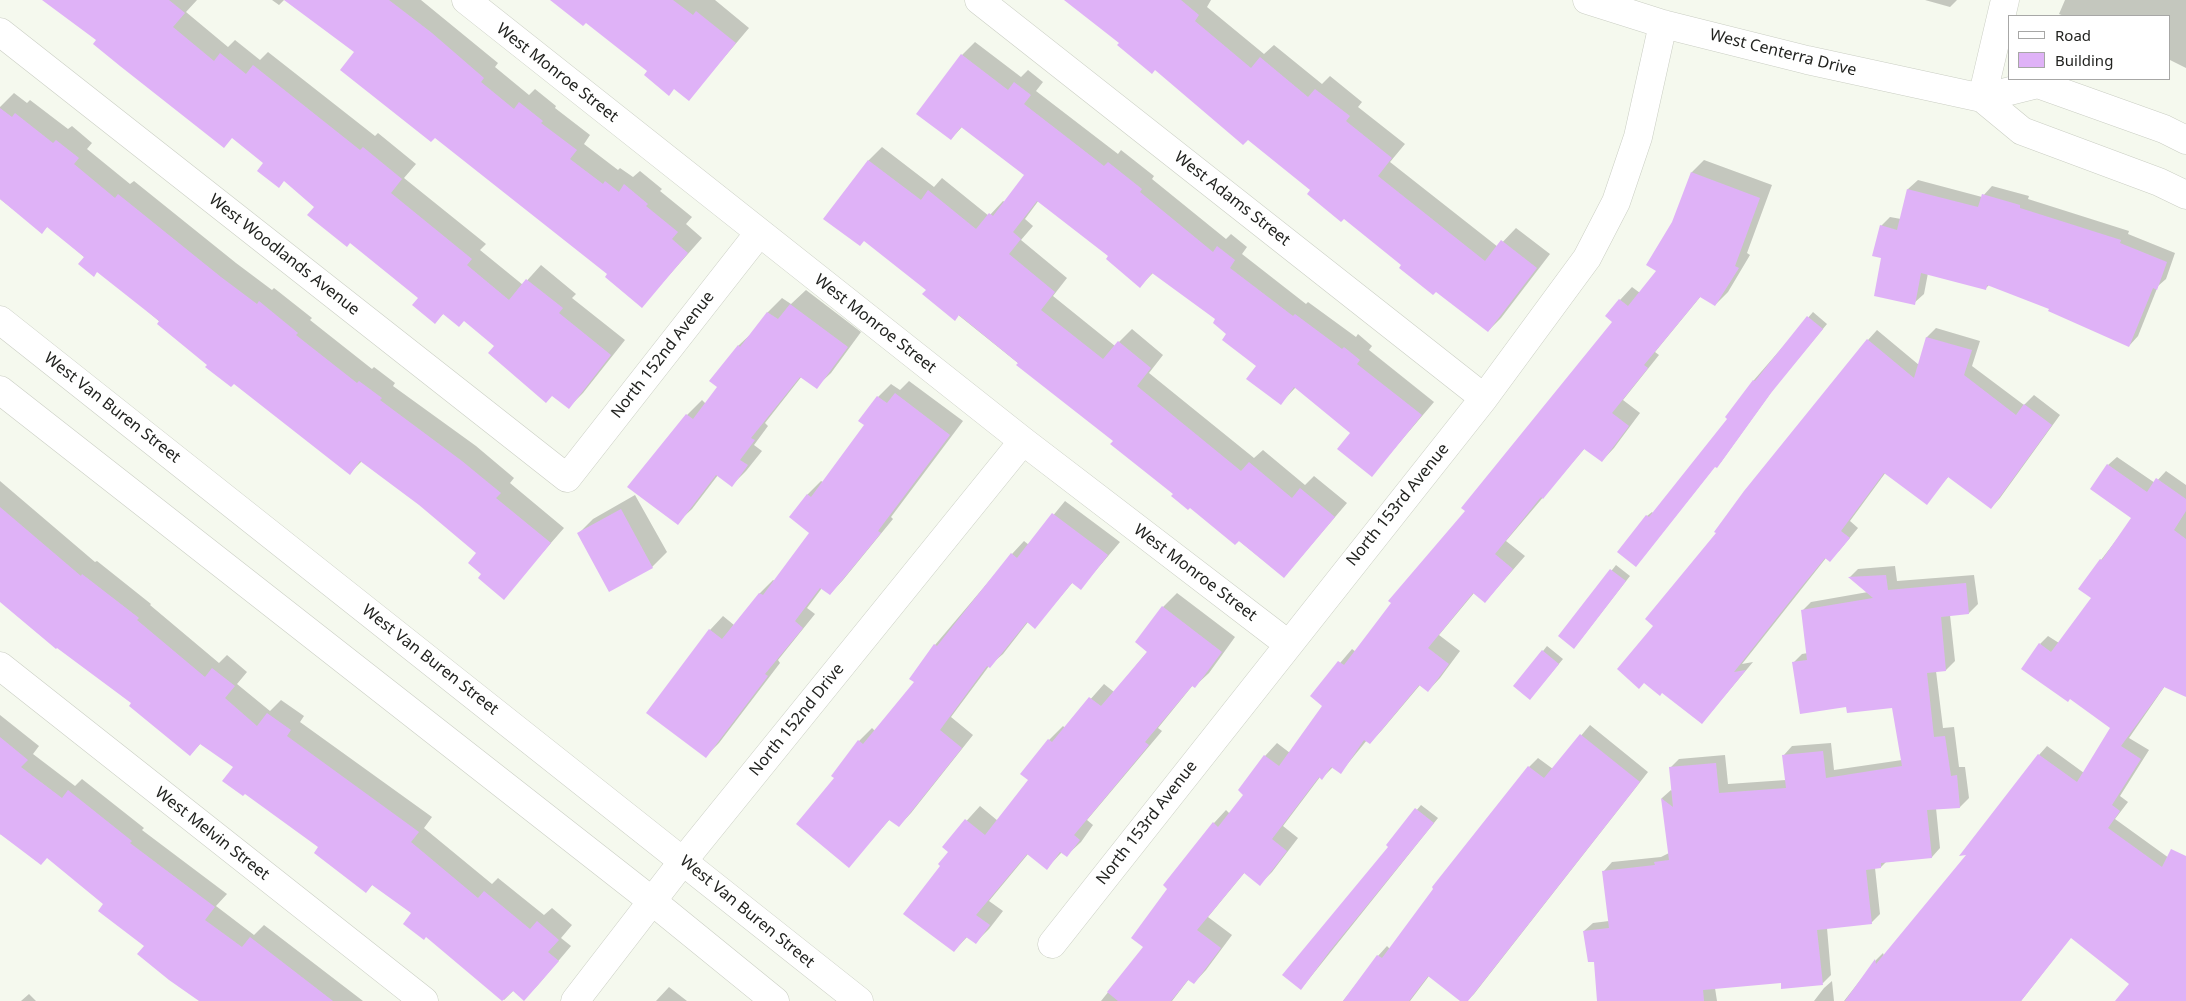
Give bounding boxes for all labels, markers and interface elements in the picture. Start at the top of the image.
legend [2008,15,2171,80]
street label: West Monroe Street [492,20,622,126]
street label: West Centerra Drive [1708,25,1858,81]
text: Road [2055,25,2091,45]
text: Building [2055,50,2113,70]
street label: West Adams Street [1170,148,1294,250]
street label: West Woodlands Avenue [205,190,363,320]
street label: West Monroe Street [810,271,940,377]
street label: North 152nd Avenue [607,288,719,422]
street label: West Van Buren Street [40,349,184,467]
street label: North 153rd Avenue [1343,440,1453,570]
street label: West Monroe Street [1130,520,1260,626]
street label: West Van Buren Street [358,601,502,719]
street label: North 152nd Drive [746,660,848,780]
street label: North 153rd Avenue [1093,757,1201,889]
street label: West Melvin Street [151,783,273,885]
street label: West Van Buren Street [676,852,818,972]

